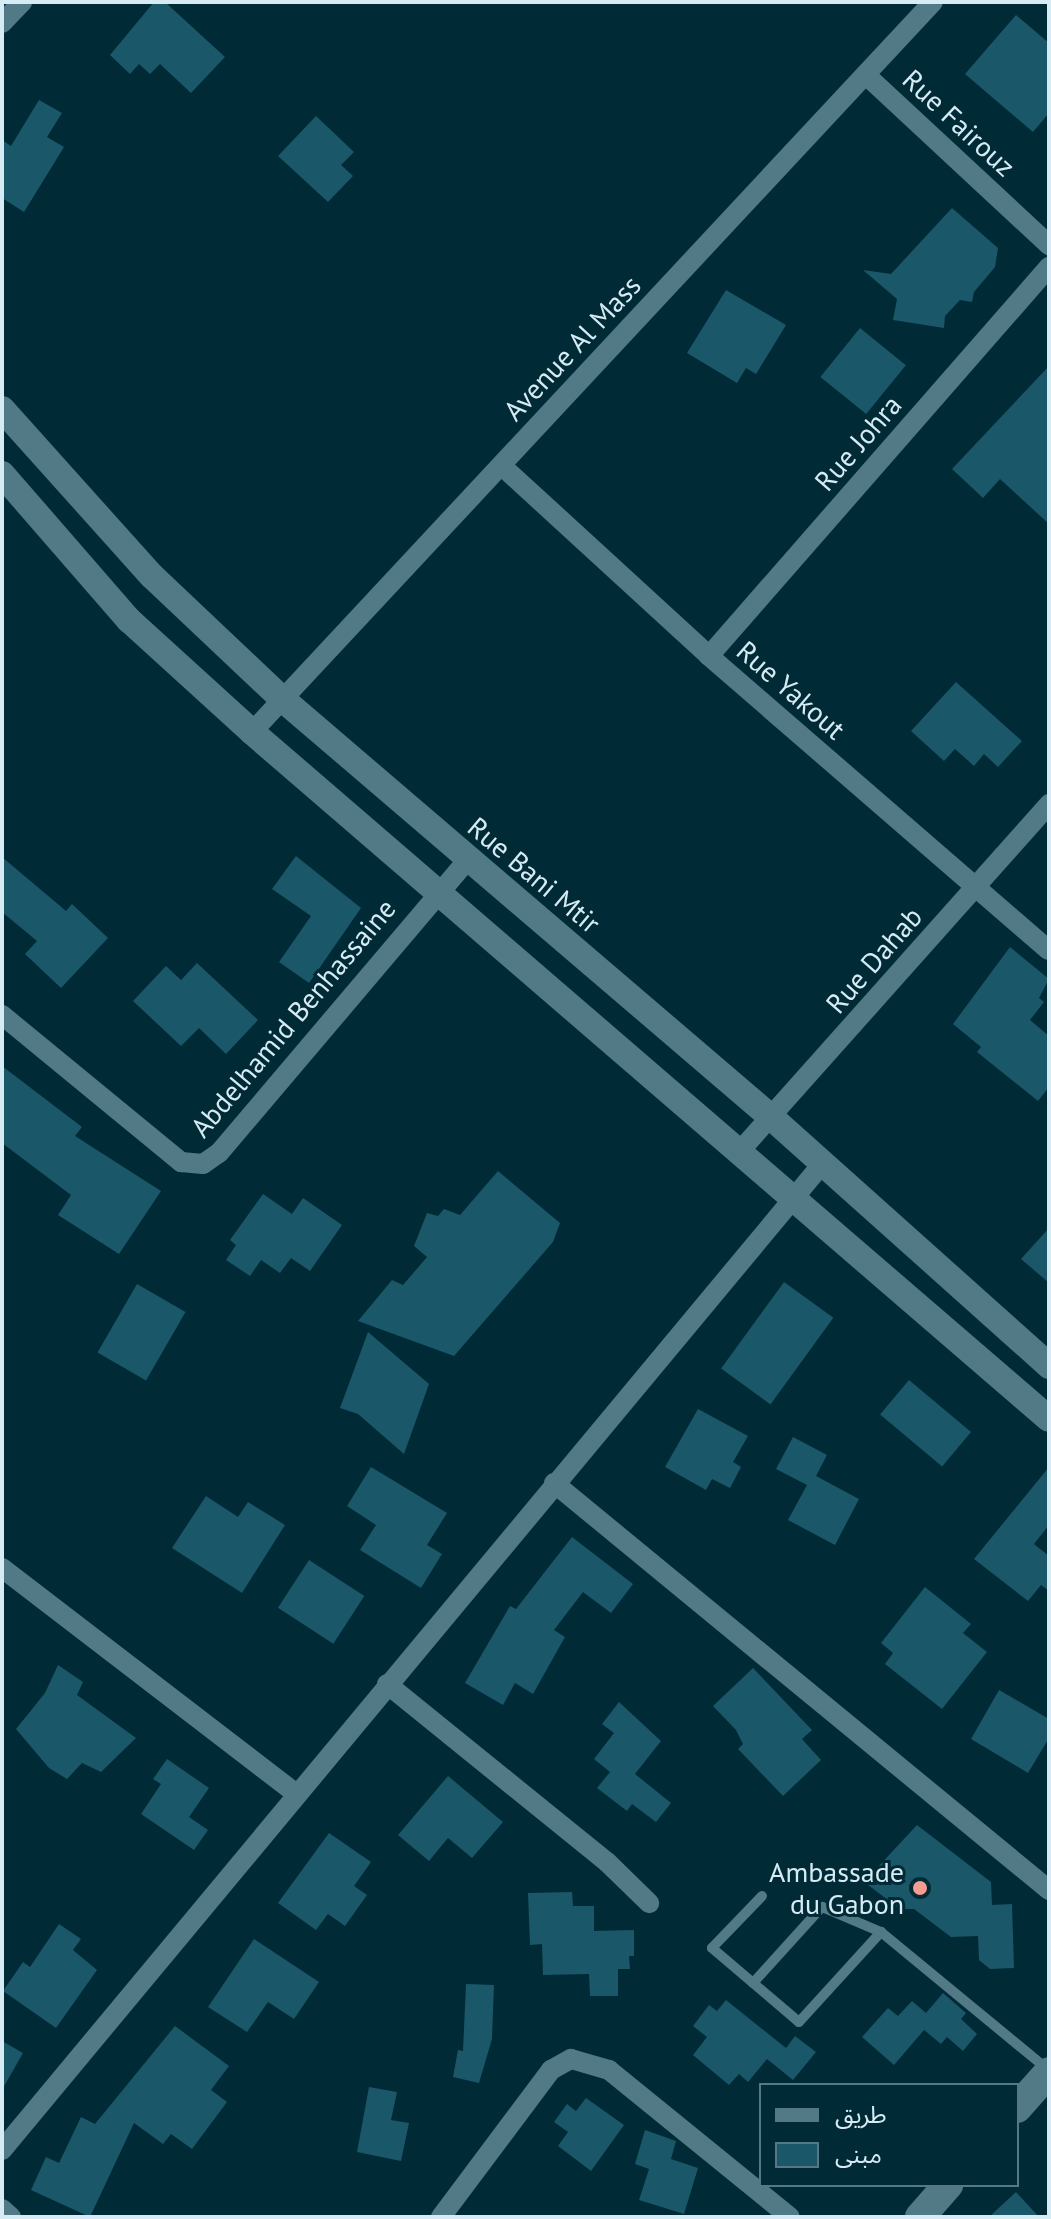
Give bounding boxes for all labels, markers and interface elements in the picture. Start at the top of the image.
street label: Rue Fairouz [896,63,1022,183]
street label: Avenue Al Mass [496,268,648,428]
street label: Rue Johra [808,389,908,497]
street label: Rue Yakout [730,634,852,746]
street label: Rue Bani Mtir [461,810,607,940]
street label: Abdelhamid Benhassaine [184,892,402,1144]
street label: Rue Dahab [819,900,929,1020]
place label: Ambassade du Gabon [769,1855,904,1921]
marker: Ambassade du Gabon [911,1879,929,1897]
legend [759,2083,1019,2187]
text: طريق [835,2099,887,2130]
text: مبنى [835,2139,882,2170]

